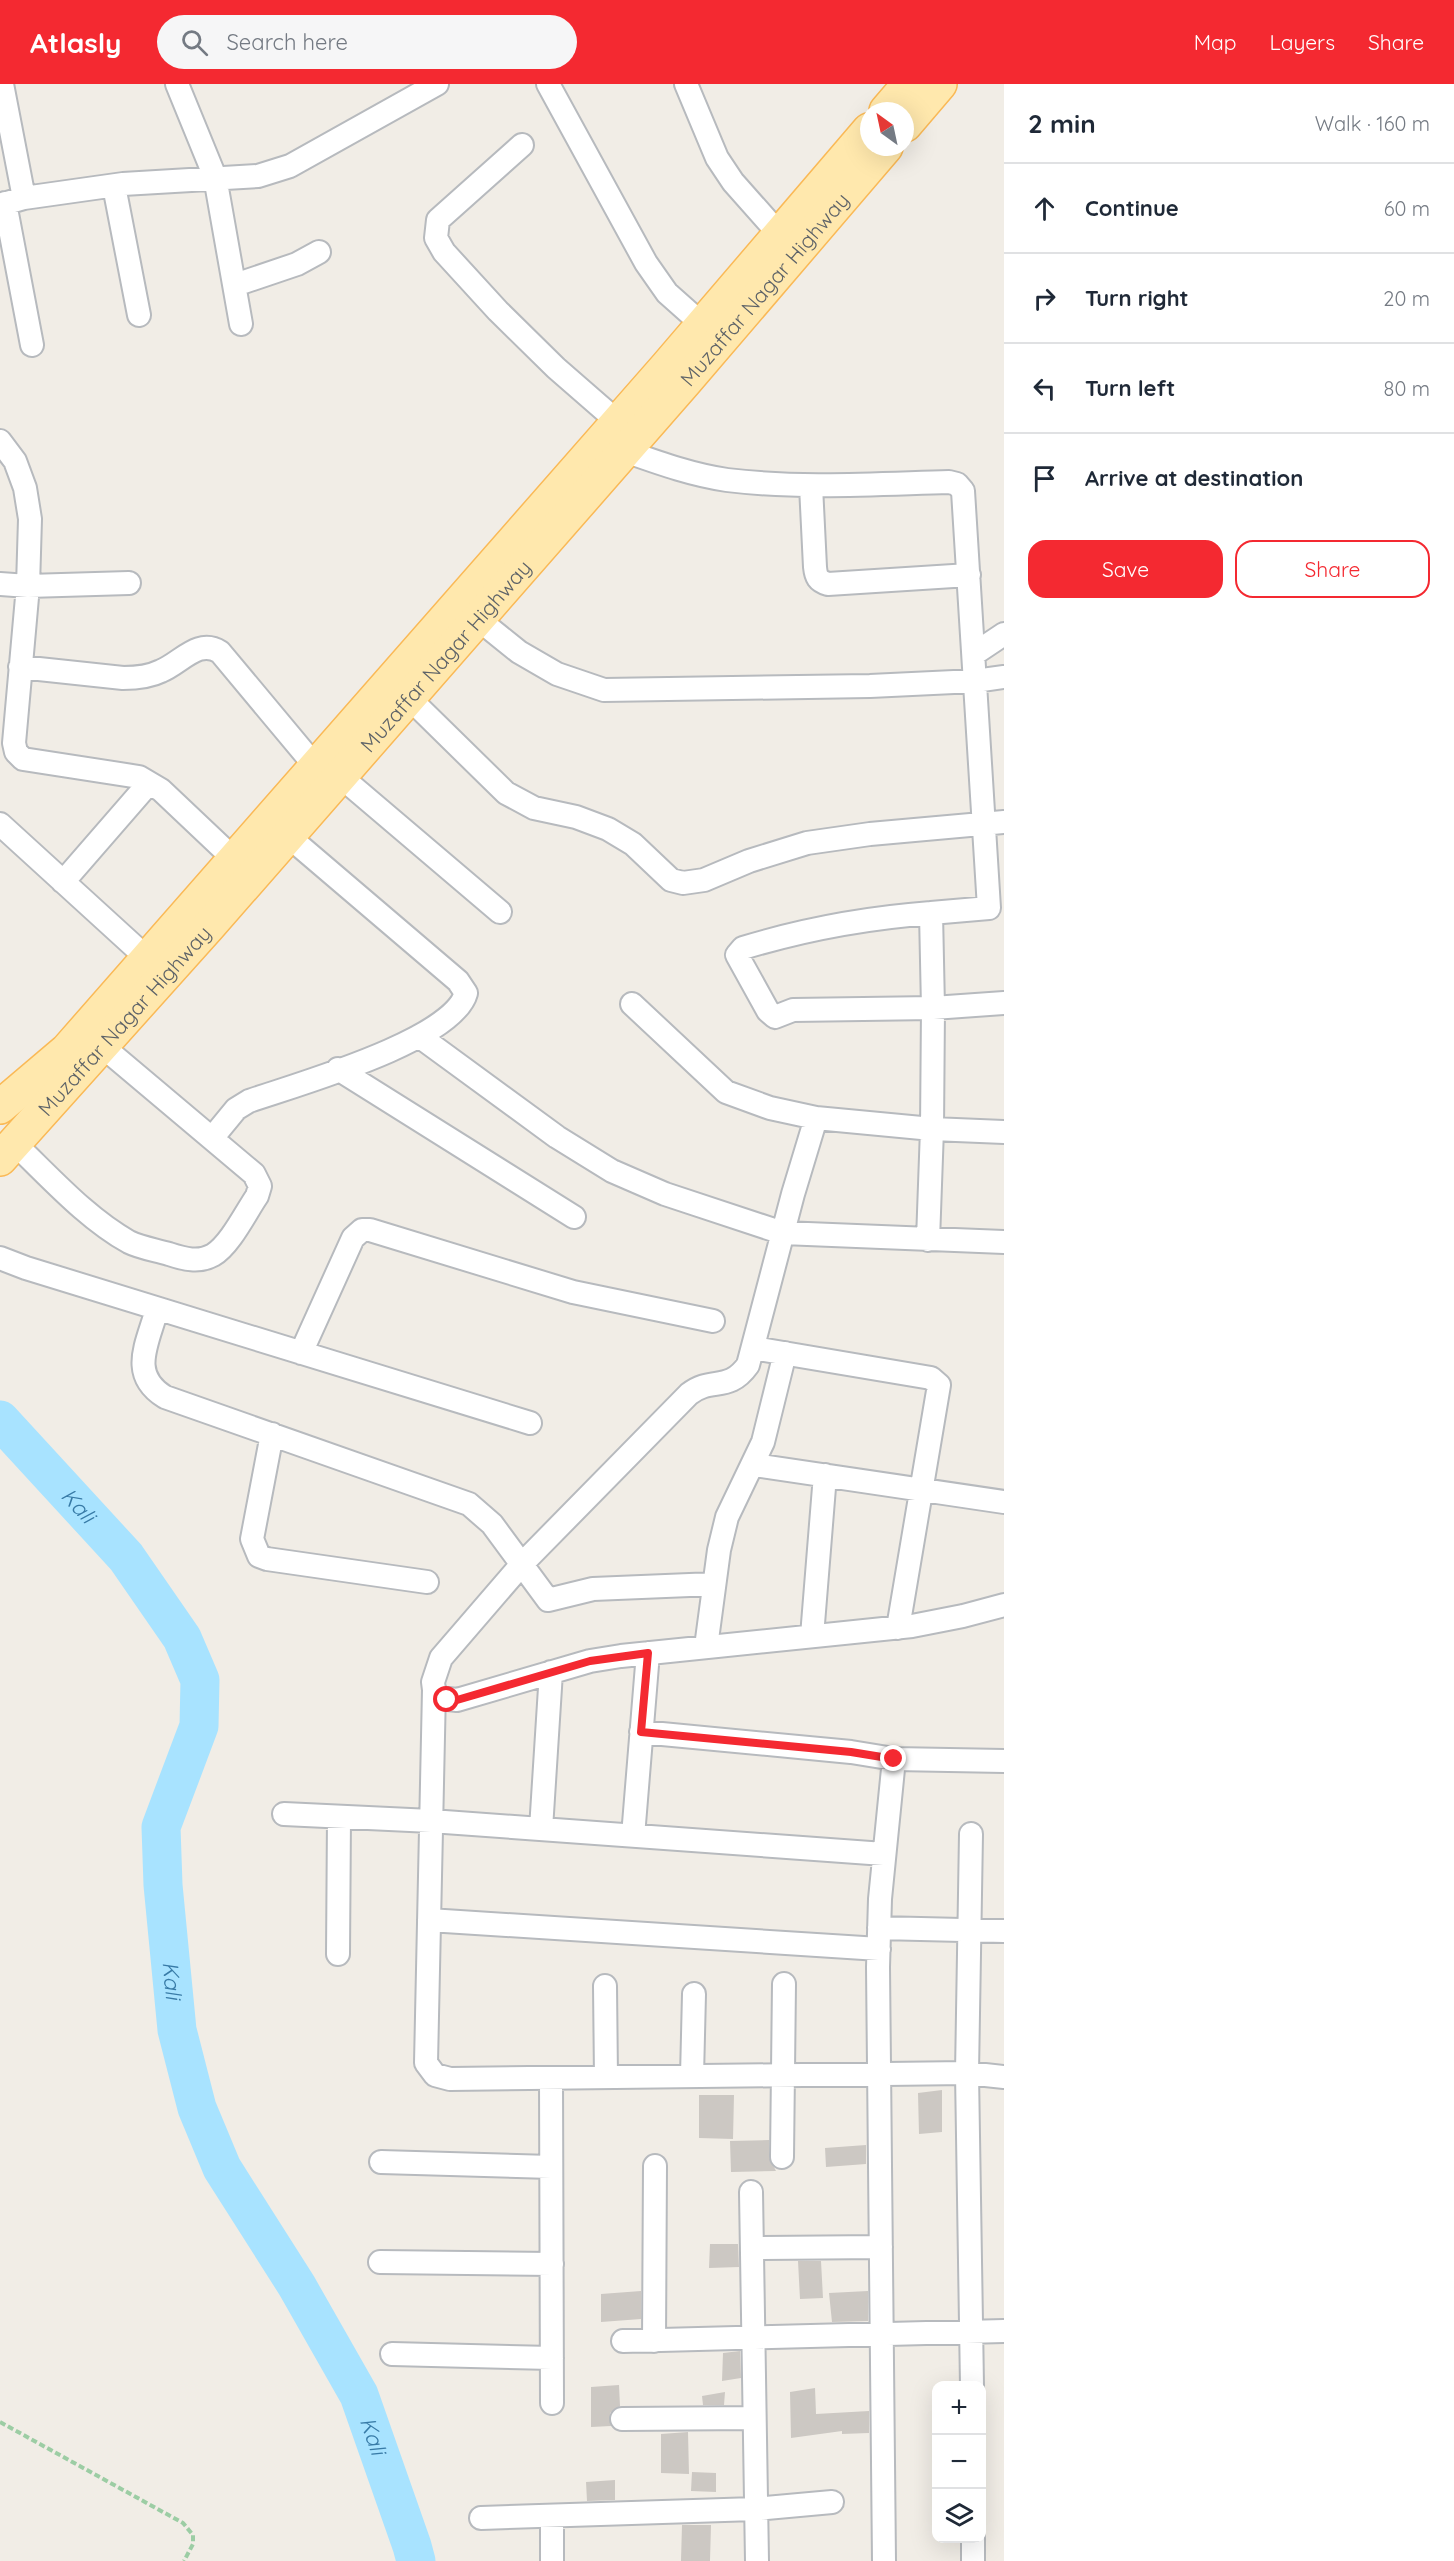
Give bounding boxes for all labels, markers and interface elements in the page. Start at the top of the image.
search box [157,15,577,69]
text: Atlasly [30,25,121,60]
icon: search [178,26,211,59]
text: Search here [226,28,348,56]
text: Map [1194,29,1237,55]
text: Layers [1270,29,1335,55]
text: Share [1368,29,1424,55]
north arrow [860,102,914,156]
text: 2 min [1028,107,1096,140]
text: Walk · 160 m [1315,111,1430,136]
street label: Muzaffar Nagar Highway [674,187,854,391]
icon: ahead [1028,192,1061,225]
text: Continue [1085,194,1179,222]
text: 60 m [1384,196,1430,221]
icon: right [1028,282,1061,315]
text: Turn right [1085,284,1189,312]
text: 20 m [1383,286,1430,311]
icon: left [1028,372,1061,405]
text: Turn left [1085,374,1175,402]
text: 80 m [1384,376,1430,401]
icon: arrive [1028,462,1061,495]
text: Arrive at destination [1085,464,1303,492]
button: Save [1028,540,1223,598]
button: Share [1235,540,1430,598]
street label: Muzaffar Nagar Highway [354,554,536,757]
street label: Muzaffar Nagar Highway [32,920,216,1121]
water label: Kali [55,1482,103,1531]
route start [433,1686,459,1712]
route end [880,1745,906,1771]
water label: Kali [156,1960,188,2003]
map controls [932,2381,986,2543]
button: + [932,2381,986,2435]
water label: Kali [354,2413,394,2461]
button: − [932,2435,986,2489]
button: layers [932,2489,986,2543]

